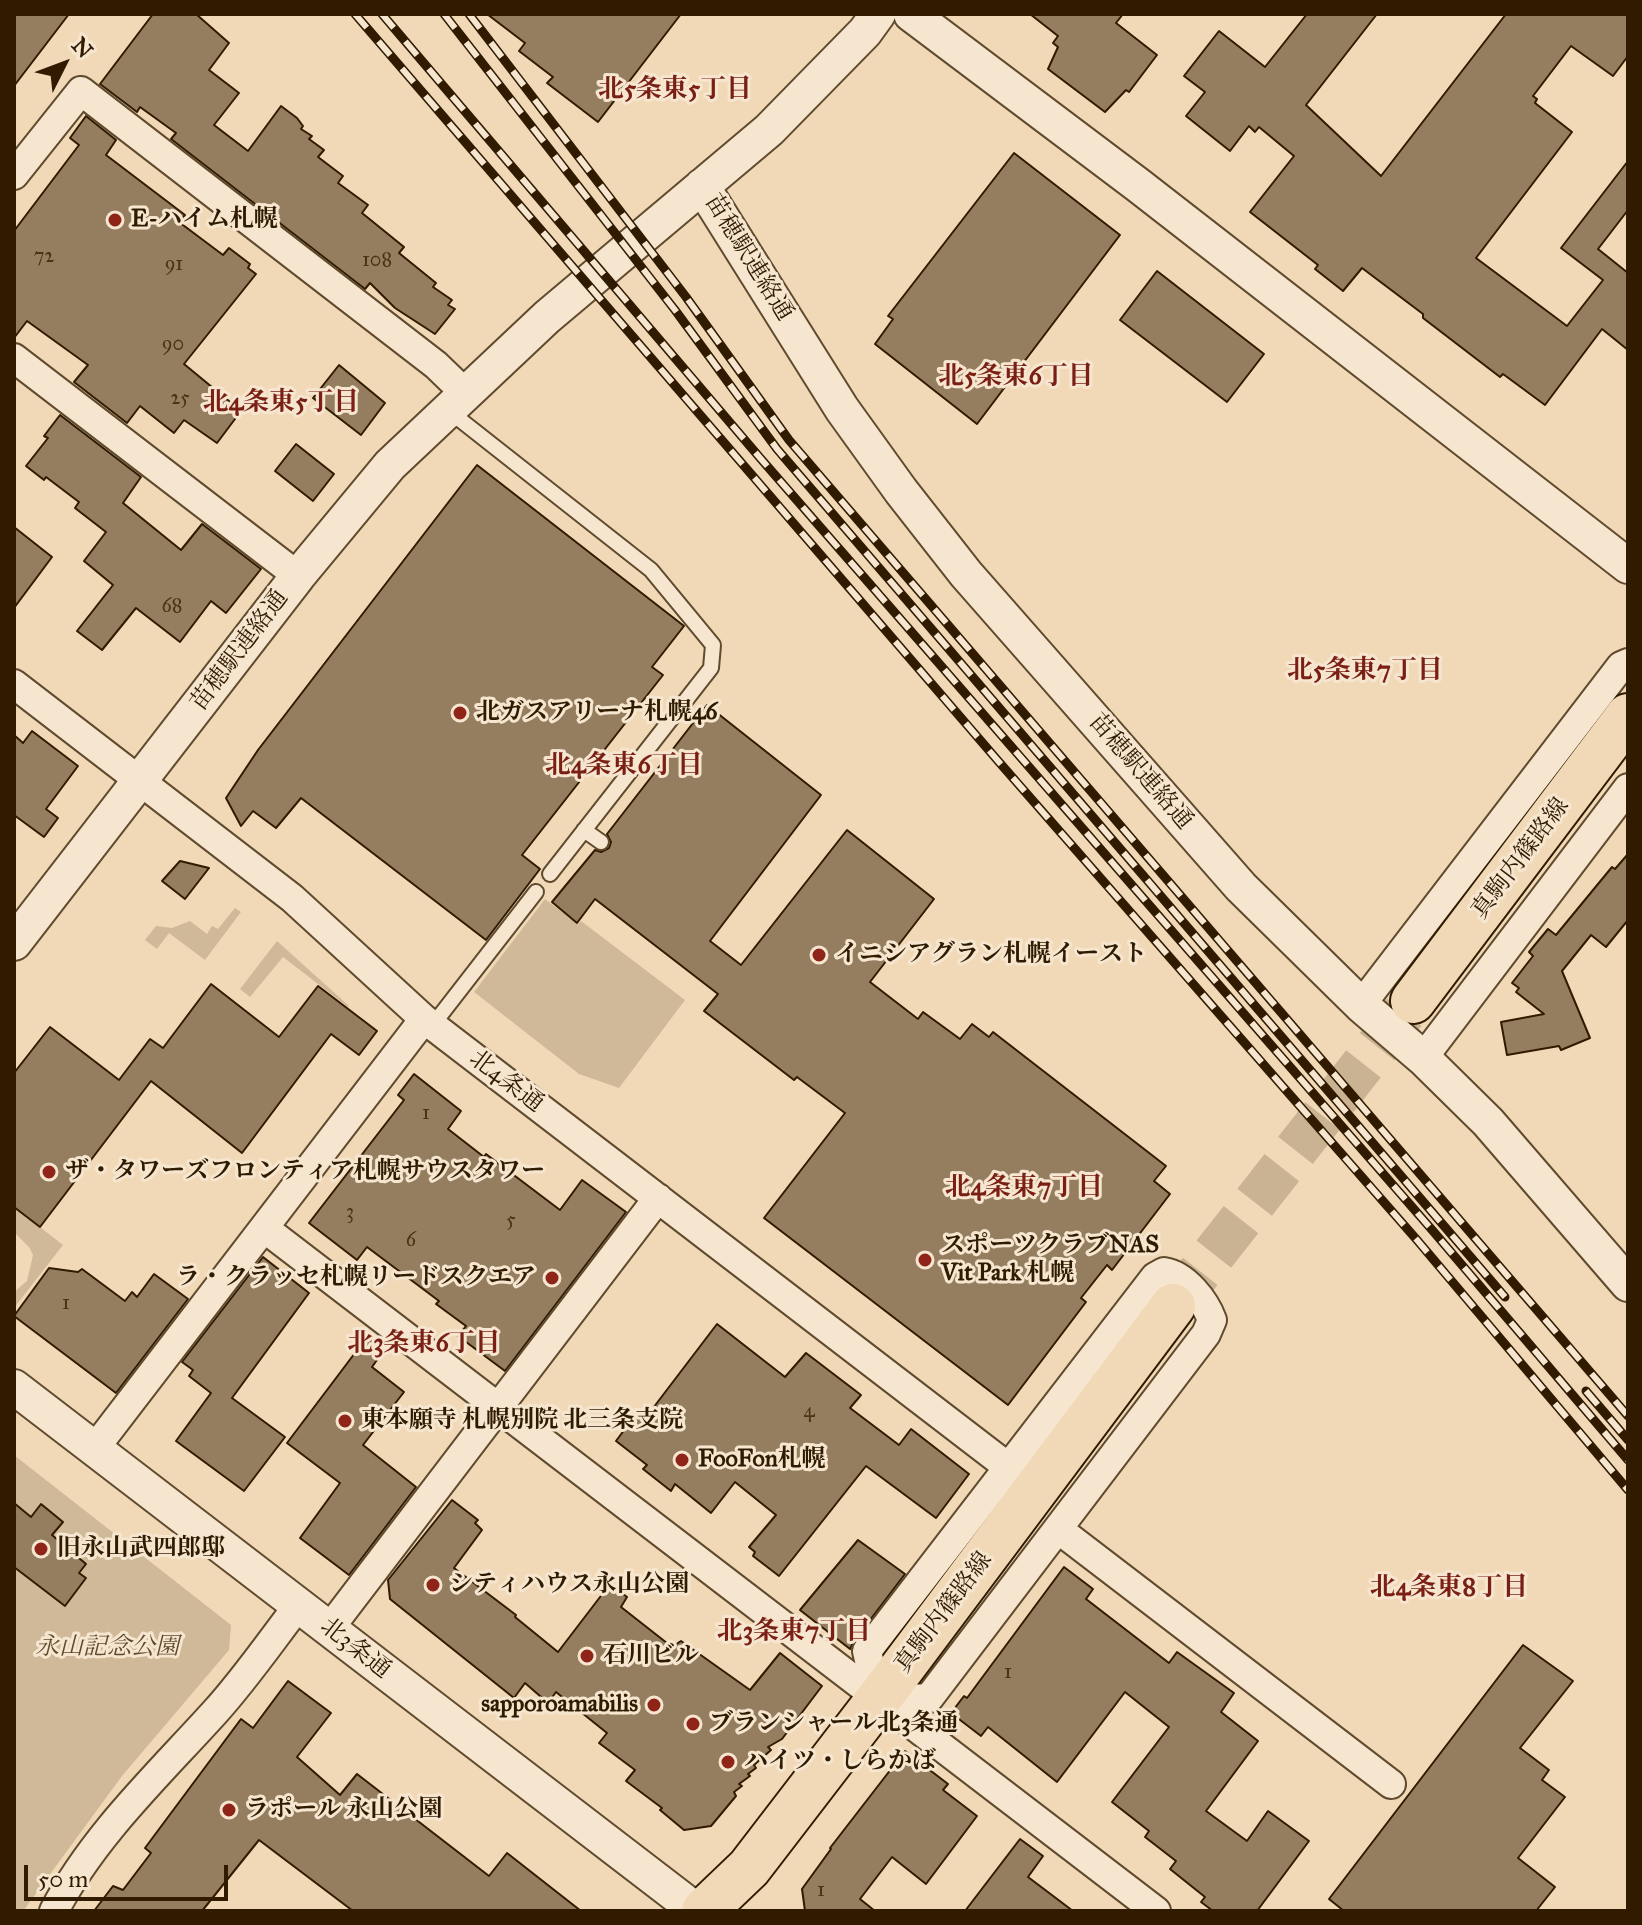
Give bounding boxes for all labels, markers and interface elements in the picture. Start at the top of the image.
north arrow [24,24,104,104]
text: N [66,32,98,64]
district label: 北5条東5丁目 [598,75,752,107]
street label: 苗穂駅連絡通 [698,189,798,327]
place label: E-ハイム札幌 [131,206,278,234]
marker: E-ハイム札幌 [106,211,124,229]
house number: 72 [34,245,54,269]
house number: 108 [362,249,392,273]
house number: 91 [165,253,183,277]
house number: 90 [162,333,184,357]
district label: 北5条東6丁目 [938,362,1094,394]
house number: 25 [170,387,190,411]
district label: 北4条東5丁目 [203,388,359,420]
street label: 苗穂駅連絡通 [185,585,295,717]
house number: 68 [162,595,182,619]
district label: 北5条東7丁目 [1287,656,1443,688]
place label: 北ガスアリーナ札幌46 [476,699,718,727]
marker: 北ガスアリーナ札幌46 [451,704,469,722]
street label: 苗穂駅連絡通 [1082,708,1198,836]
district label: 北4条東6丁目 [545,751,703,783]
street label: 真駒内篠路線 [1466,793,1576,925]
place label: イニシアグラン札幌イースト [835,941,1147,969]
marker: イニシアグラン札幌イースト [810,946,828,964]
street label: 北4条通 [463,1045,549,1119]
house number: 1 [422,1102,430,1126]
place label: ザ・タワーズフロンティア札幌サウスタワー [65,1158,545,1186]
marker: ザ・タワーズフロンティア札幌サウスタワー [40,1163,58,1181]
district label: 北4条東7丁目 [945,1173,1103,1205]
house number: 3 [346,1201,354,1225]
house number: 5 [506,1209,516,1233]
house number: 6 [406,1229,416,1253]
place label: スポーツクラブNAS Vit Park 札幌 [941,1232,1159,1288]
marker: スポーツクラブNAS Vit Park 札幌 [916,1251,934,1269]
place label: ラ・クラッセ札幌リードスクエア [176,1264,536,1292]
marker: ラ・クラッセ札幌リードスクエア [543,1269,561,1287]
house number: 1 [62,1292,70,1316]
district label: 北3条東6丁目 [347,1329,501,1361]
house number: 4 [803,1400,815,1424]
place label: 東本願寺 札幌別院 北三条支院 [361,1407,683,1435]
marker: 東本願寺 札幌別院 北三条支院 [336,1412,354,1430]
place label: FooFon札幌 [698,1446,826,1474]
marker: FooFon札幌 [673,1451,691,1469]
place label: 旧永山武四郎邸 [57,1535,225,1563]
marker: 旧永山武四郎邸 [32,1540,50,1558]
street label: 真駒内篠路線 [889,1547,999,1679]
place label: シティハウス永山公園 [449,1571,689,1599]
district label: 北4条東8丁目 [1370,1573,1528,1605]
marker: シティハウス永山公園 [424,1576,442,1594]
street label: 北3条通 [314,1613,396,1685]
district label: 北3条東7丁目 [717,1617,871,1649]
park label: 永山記念公園 [35,1634,179,1662]
place label: 石川ビル [603,1642,699,1670]
marker: 石川ビル [578,1647,596,1665]
house number: 1 [1004,1661,1012,1685]
place label: sapporoamabilis [481,1691,638,1719]
marker: sapporoamabilis [645,1696,663,1714]
place label: ブランシャール北3条通 [709,1710,959,1738]
marker: ブランシャール北3条通 [684,1715,702,1733]
place label: ハイツ・しらかば [744,1748,936,1776]
marker: ハイツ・しらかば [719,1753,737,1771]
place label: ラポール 永山公園 [245,1796,442,1824]
marker: ラポール 永山公園 [220,1801,238,1819]
scale bar [28,1849,232,1899]
text: 50 m [38,1864,88,1894]
house number: 1 [817,1879,825,1903]

